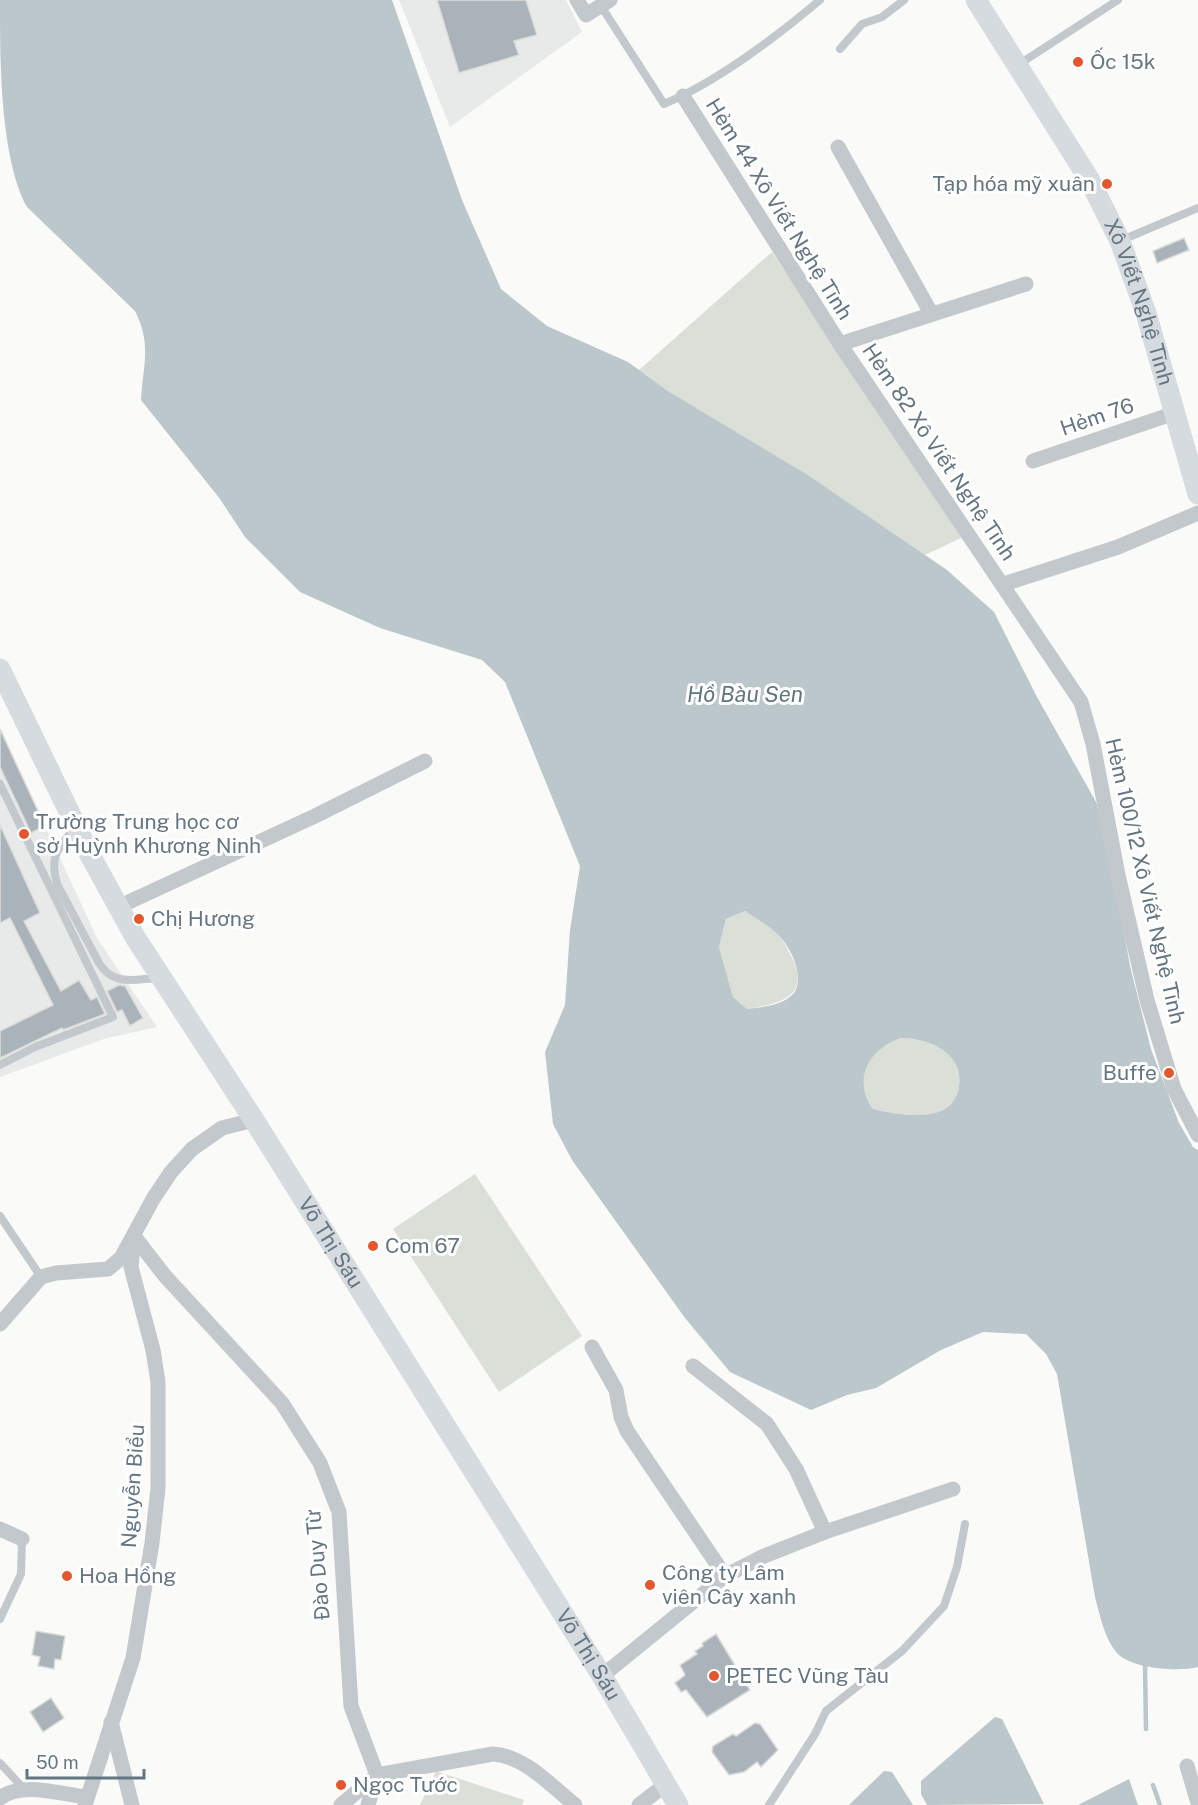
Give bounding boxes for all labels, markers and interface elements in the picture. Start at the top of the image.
place label: Ốc 15k [1090,47,1156,74]
marker: Ốc 15k [1071,55,1085,69]
street label: Hẻm 44 Xô Viết Nghệ Tĩnh [701,93,858,324]
place label: Tạp hóa mỹ xuân [932,171,1095,196]
marker: Tạp hóa mỹ xuân [1100,177,1114,191]
street label: Xô Viết Nghệ Tĩnh [1099,215,1179,388]
street label: Hẻm 82 Xô Viết Nghệ Tĩnh [857,338,1021,565]
street label: Hẻm 76 [1057,392,1137,441]
water label: Hồ Bàu Sen [687,681,803,707]
street label: Hẻm 100/12 Xô Viết Nghệ Tĩnh [1100,735,1191,1026]
place label: Trường Trung học cơ sở Huỳnh Khương Ninh [36,809,261,858]
marker: Trường Trung học cơ sở Huỳnh Khương Ninh [17,827,31,841]
place label: Chị Hương [151,906,255,931]
marker: Chị Hương [132,912,146,926]
place label: Buffe [1103,1060,1157,1085]
marker: Buffe [1162,1066,1176,1080]
street label: Võ Thị Sáu [293,1192,369,1292]
place label: Com 67 [385,1233,460,1258]
marker: Com 67 [366,1239,380,1253]
street label: Nguyễn Biểu [116,1423,149,1549]
street label: Đào Duy Từ [300,1508,335,1622]
place label: Công ty Lâm viên Cây xanh [662,1560,796,1609]
place label: Hoa Hồng [79,1563,176,1588]
marker: Hoa Hồng [60,1569,74,1583]
marker: Công ty Lâm viên Cây xanh [643,1578,657,1592]
street label: Võ Thị Sáu [551,1604,626,1704]
place label: PETEC Vũng Tàu [726,1663,889,1688]
marker: PETEC Vũng Tàu [707,1669,721,1683]
scale bar [27,1742,144,1780]
text: 50 m [36,1752,79,1773]
place label: Ngọc Tước [353,1772,458,1797]
marker: Ngọc Tước [334,1778,348,1792]

